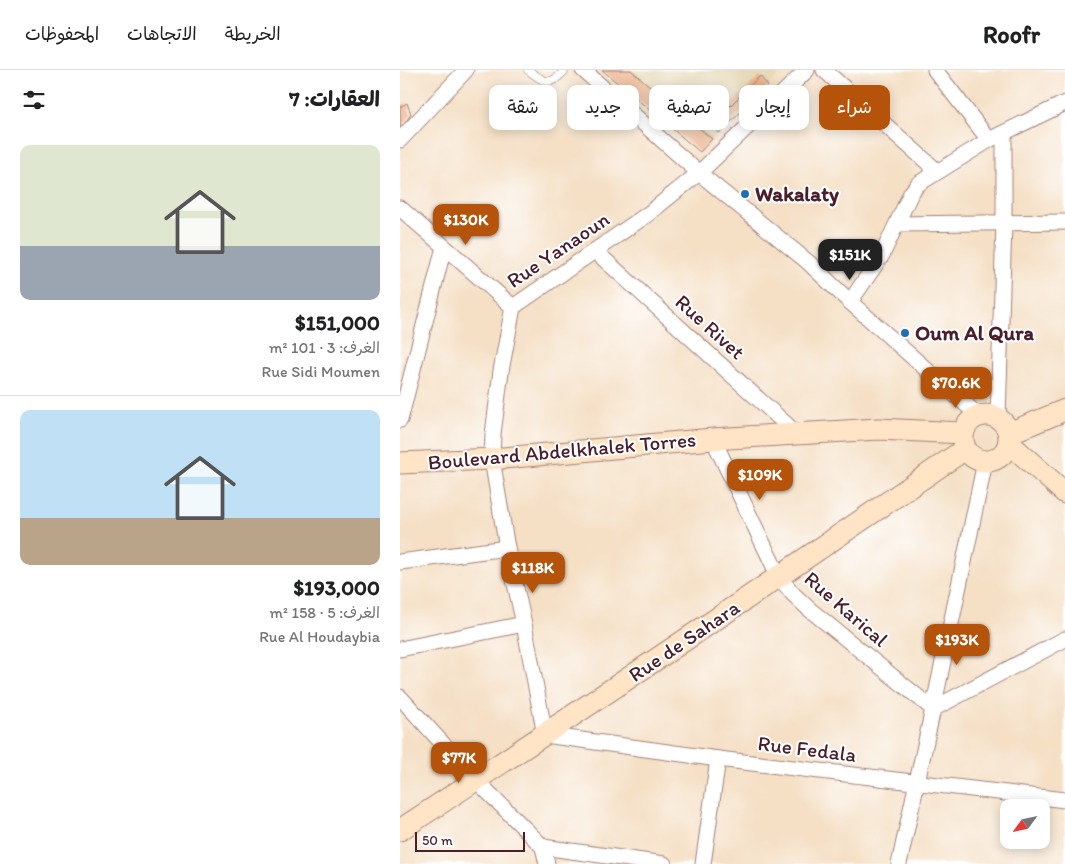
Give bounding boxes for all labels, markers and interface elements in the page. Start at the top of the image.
text: Roofr [983,20,1040,49]
text: المحفوظات [25,23,99,45]
text: الاتجاهات [127,23,197,45]
text: الخريطة [225,23,281,45]
chip: شقة [489,85,557,130]
chip: جديد [567,85,639,130]
chip: تصفية [649,85,729,130]
chip: إيجار [739,85,809,130]
chip: شراء [819,85,890,130]
icon: filters [20,86,48,114]
text: العقارات: 7 [289,86,380,111]
icon: home [155,177,245,267]
place label: Wakalaty [755,181,839,207]
marker: Wakalaty [739,188,751,200]
pin: $130K [431,204,501,246]
street label: Rue Yanaoun [502,206,614,293]
text: $130K [444,210,488,229]
pin: $151K [815,238,885,281]
text: $151K [829,245,871,264]
street label: Rue Rivet [670,289,750,364]
text: $151,000 [295,310,380,335]
place label: Oum Al Qura [915,320,1035,345]
marker: Oum Al Qura [899,327,911,339]
text: الغرف: 3 · 101 m² [269,338,380,357]
text: Rue Sidi Moumen [262,362,380,381]
pin: $70.6K [915,366,997,409]
text: $70.6K [932,373,980,392]
street label: Boulevard Abdelkhalek Torres [427,426,697,475]
icon: home [155,443,245,533]
pin: $109K [725,458,795,501]
text: $109K [738,465,782,484]
pin: $118K [498,552,568,594]
text: $118K [512,558,554,577]
street label: Rue Karical [799,566,893,652]
text: $193,000 [293,575,380,600]
street label: Rue de Sahara [623,594,744,687]
text: الغرف: 5 · 158 m² [269,603,380,622]
pin: $193K [922,624,992,666]
text: Rue Al Houdaybia [259,627,380,646]
text: $193K [936,630,978,649]
street label: Rue Fedala [756,730,858,767]
pin: $77K [429,742,489,784]
text: $77K [442,748,476,767]
north arrow [1000,799,1050,849]
map controls [1000,799,1050,849]
scale bar [415,829,525,852]
text: 50 m [422,832,453,849]

